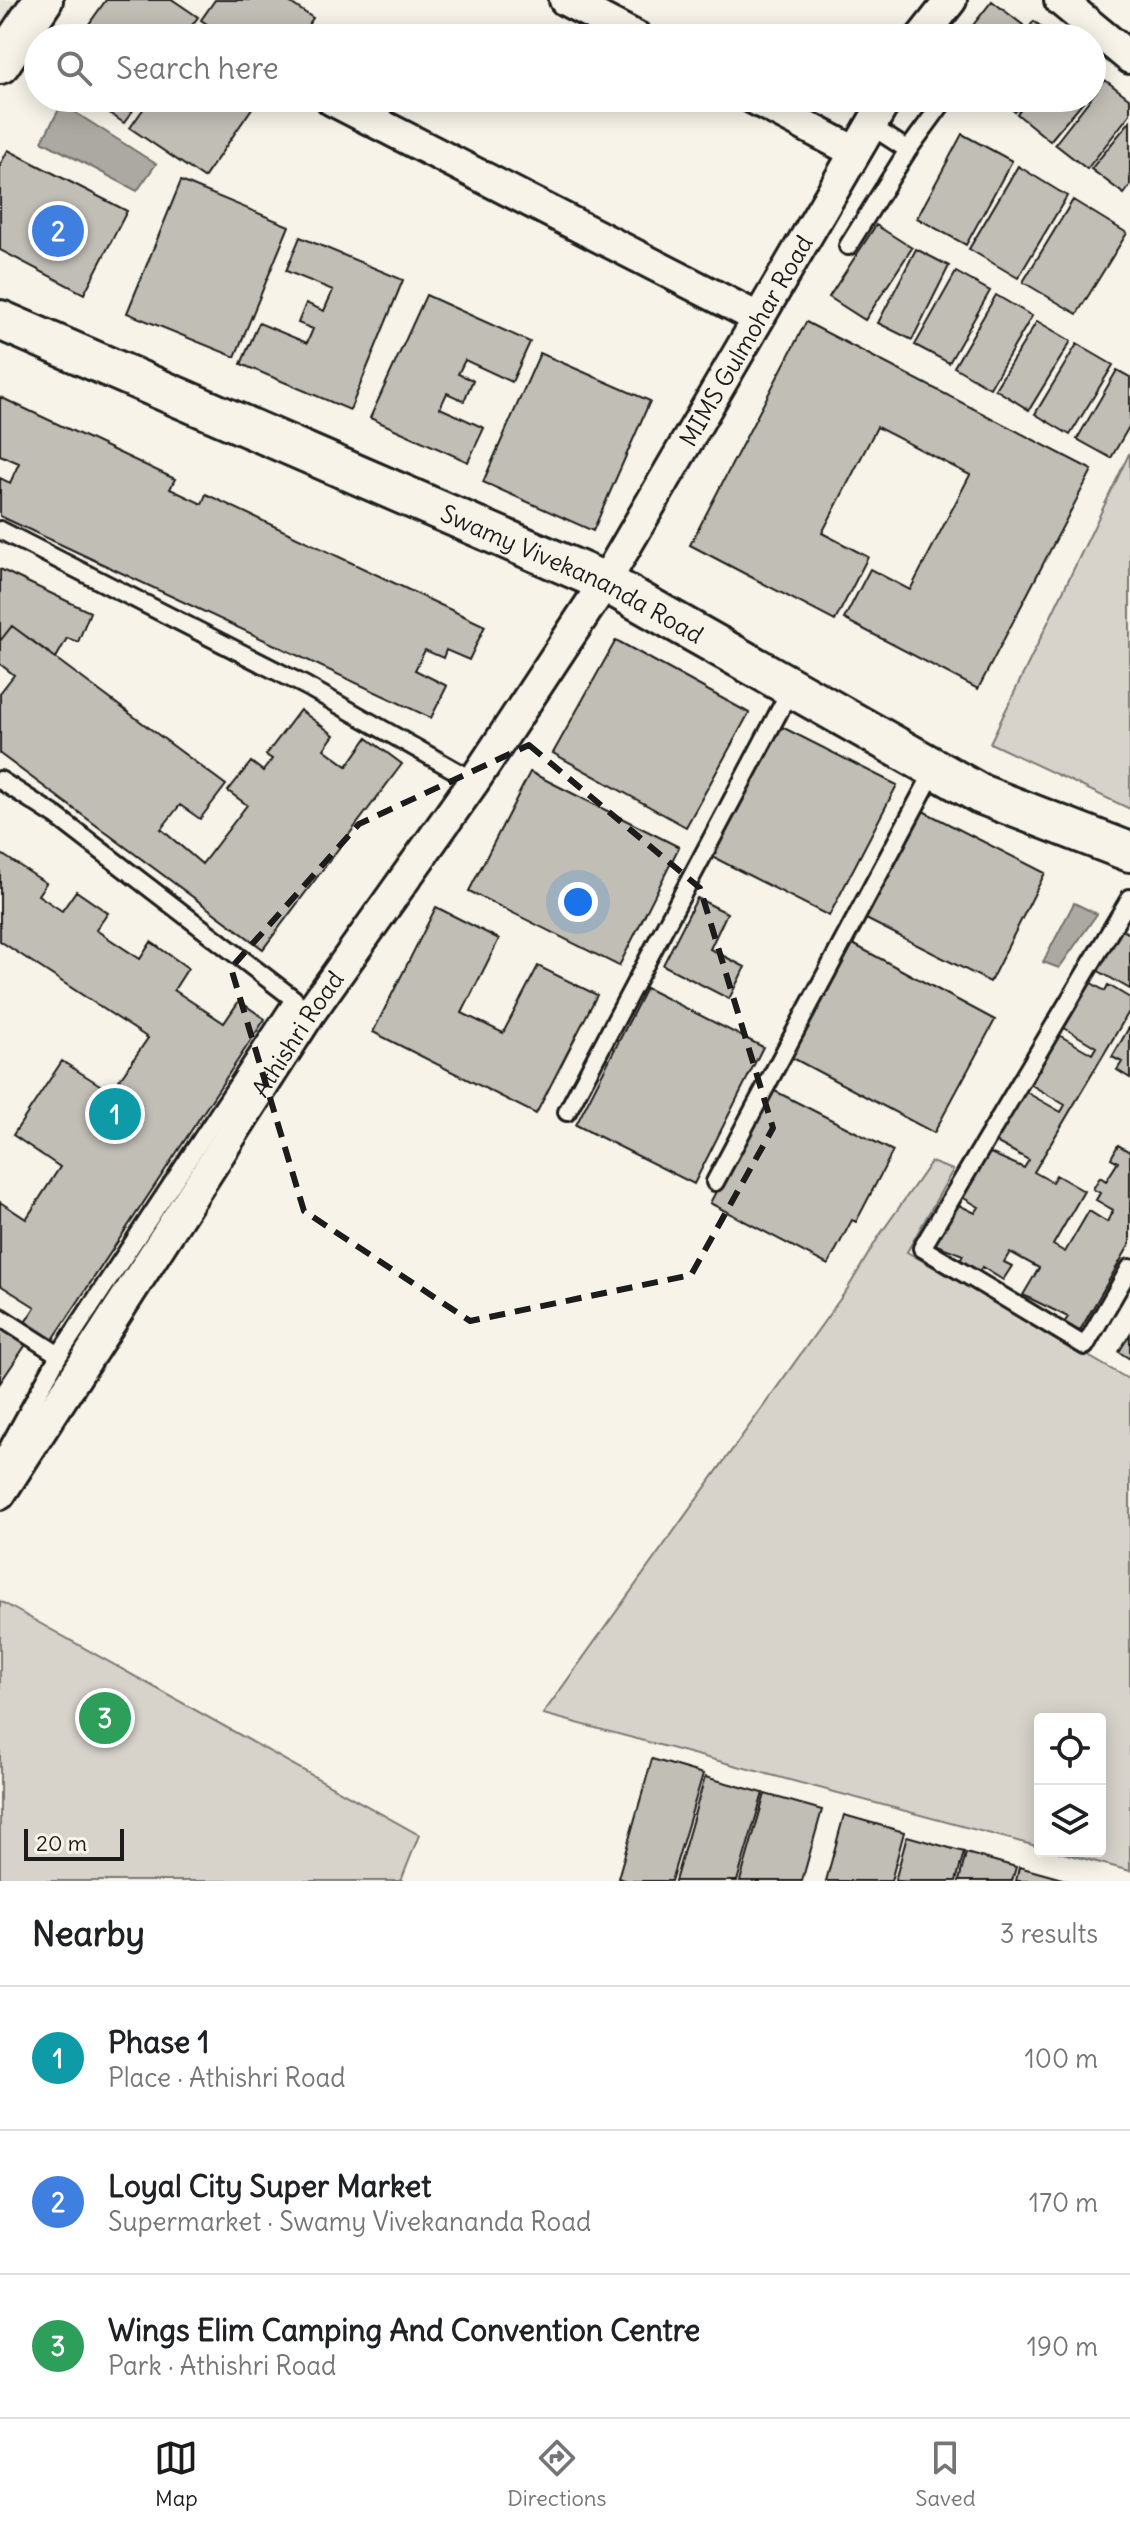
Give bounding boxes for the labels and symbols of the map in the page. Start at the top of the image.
pin: 2 [32,201,84,261]
street label: MIMS Gulmohar Road [672,230,819,452]
street label: Swamy Vivekananda Road [436,498,709,650]
your location [558,882,598,922]
street label: Athishri Road [245,965,350,1102]
pin: 1 [89,1084,141,1144]
pin: 3 [79,1688,131,1748]
scale bar [24,1825,124,1861]

